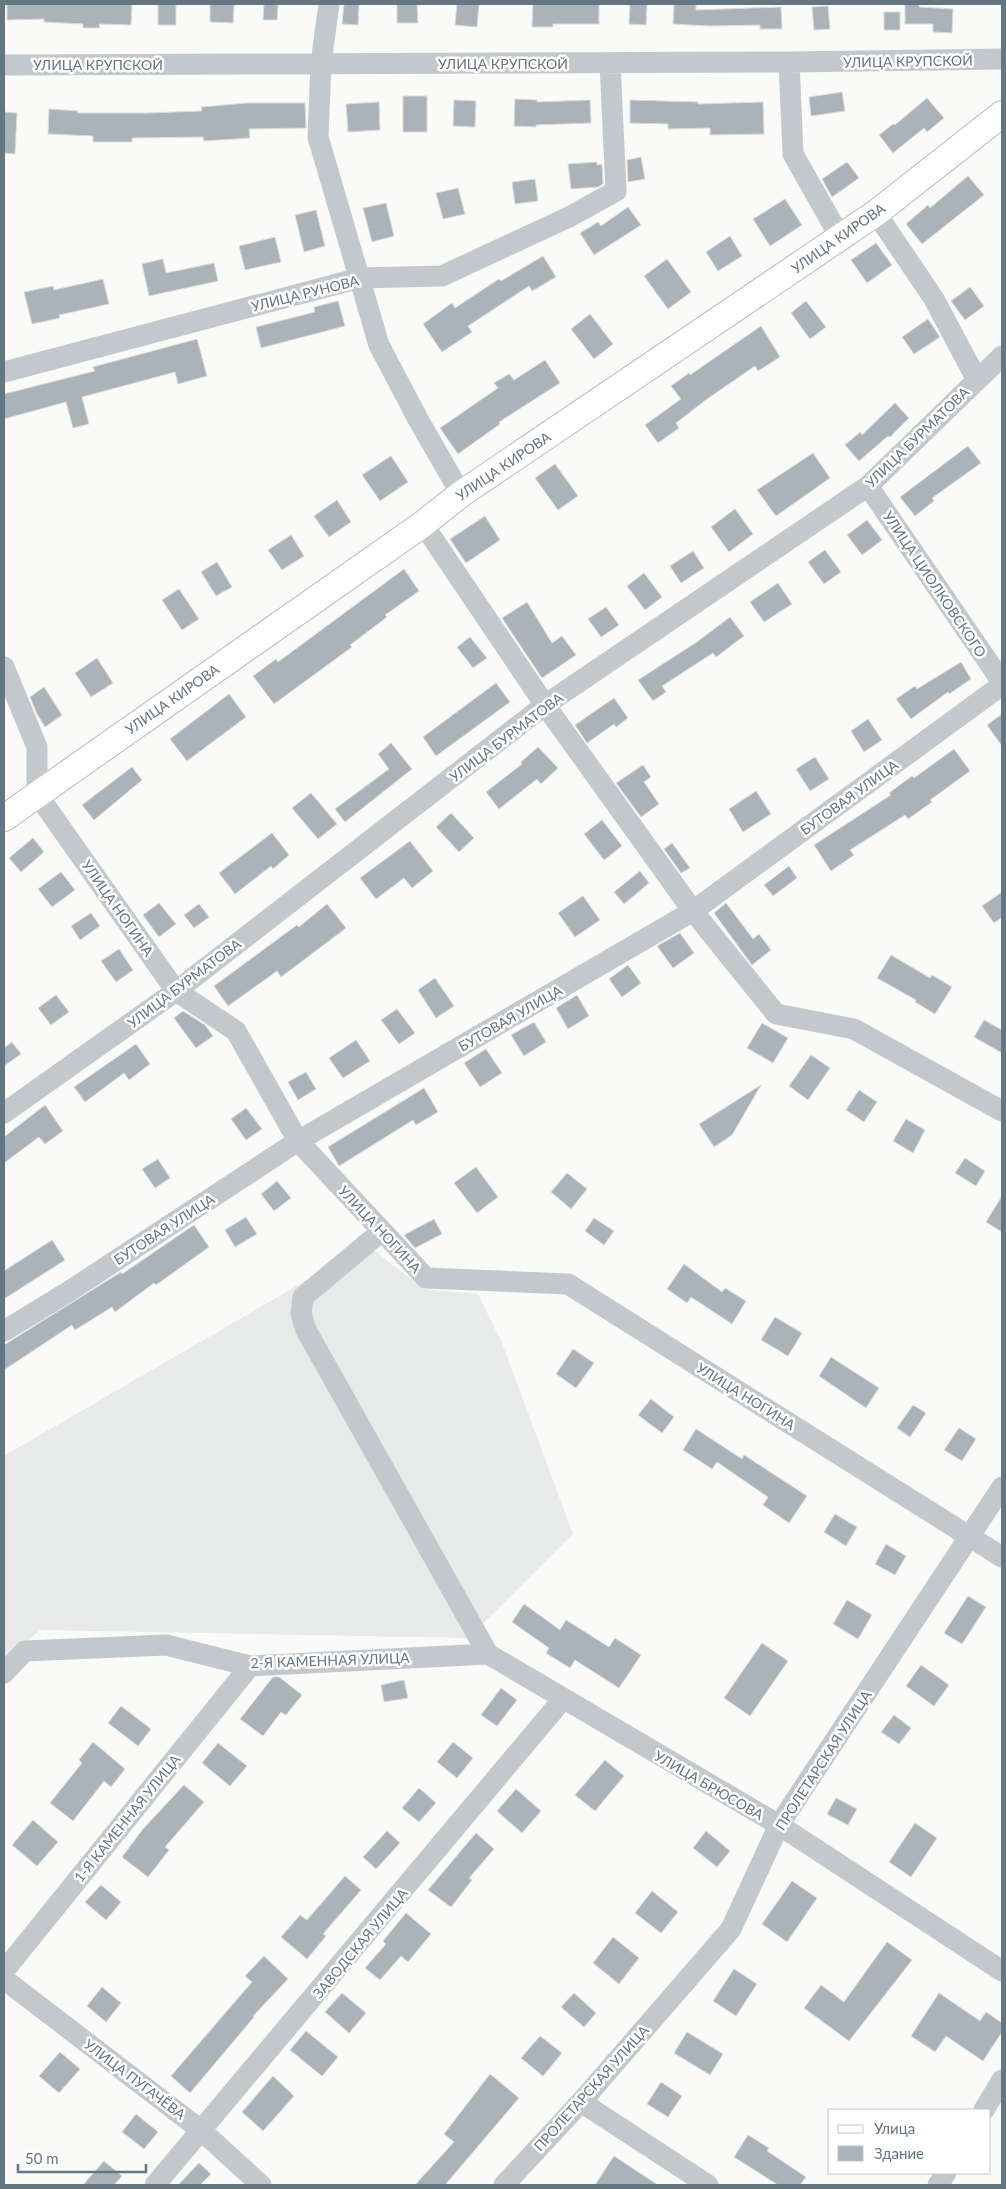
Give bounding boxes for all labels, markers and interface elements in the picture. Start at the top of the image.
street label: УЛИЦА КРУПСКОЙ [843,51,973,71]
street label: УЛИЦА КРУПСКОЙ [438,55,568,72]
street label: УЛИЦА КРУПСКОЙ [33,56,163,73]
street label: УЛИЦА КИРОВА [788,199,889,277]
street label: УЛИЦА РУНОВА [249,271,361,315]
street label: УЛИЦА БУРМАТОВА [862,383,973,491]
street label: УЛИЦА КИРОВА [452,428,554,504]
street label: УЛИЦА ЦИОЛКОВСКОГО [880,508,990,660]
street label: УЛИЦА КИРОВА [122,660,223,738]
street label: УЛИЦА БУРМАТОВА [446,689,566,785]
street label: БУТОВАЯ УЛИЦА [797,755,902,838]
street label: УЛИЦА НОГИНА [79,857,158,960]
street label: УЛИЦА БУРМАТОВА [124,935,244,1031]
street label: БУТОВАЯ УЛИЦА [455,981,565,1055]
street label: УЛИЦА НОГИНА [335,1182,425,1277]
street label: БУТОВАЯ УЛИЦА [110,1190,218,1268]
street label: УЛИЦА НОГИНА [694,1359,799,1433]
street label: 2-Я КАМЕННАЯ УЛИЦА [250,1649,410,1671]
street label: ПРОЛЕТАРСКАЯ УЛИЦА [771,1686,875,1833]
street label: УЛИЦА БРЮСОВА [651,1747,767,1823]
street label: 1-Я КАМЕННАЯ УЛИЦА [70,1750,184,1885]
street label: ЗАВОДСКАЯ УЛИЦА [309,1884,411,2001]
street label: ПРОЛЕТАРСКАЯ УЛИЦА [530,2021,652,2154]
street label: УЛИЦА ПУГАЧЁВА [81,2035,189,2123]
legend [828,2109,991,2174]
text: Улица [874,2119,915,2137]
scale bar [18,2142,145,2174]
text: Здание [874,2144,924,2162]
text: 50 m [25,2149,59,2167]

